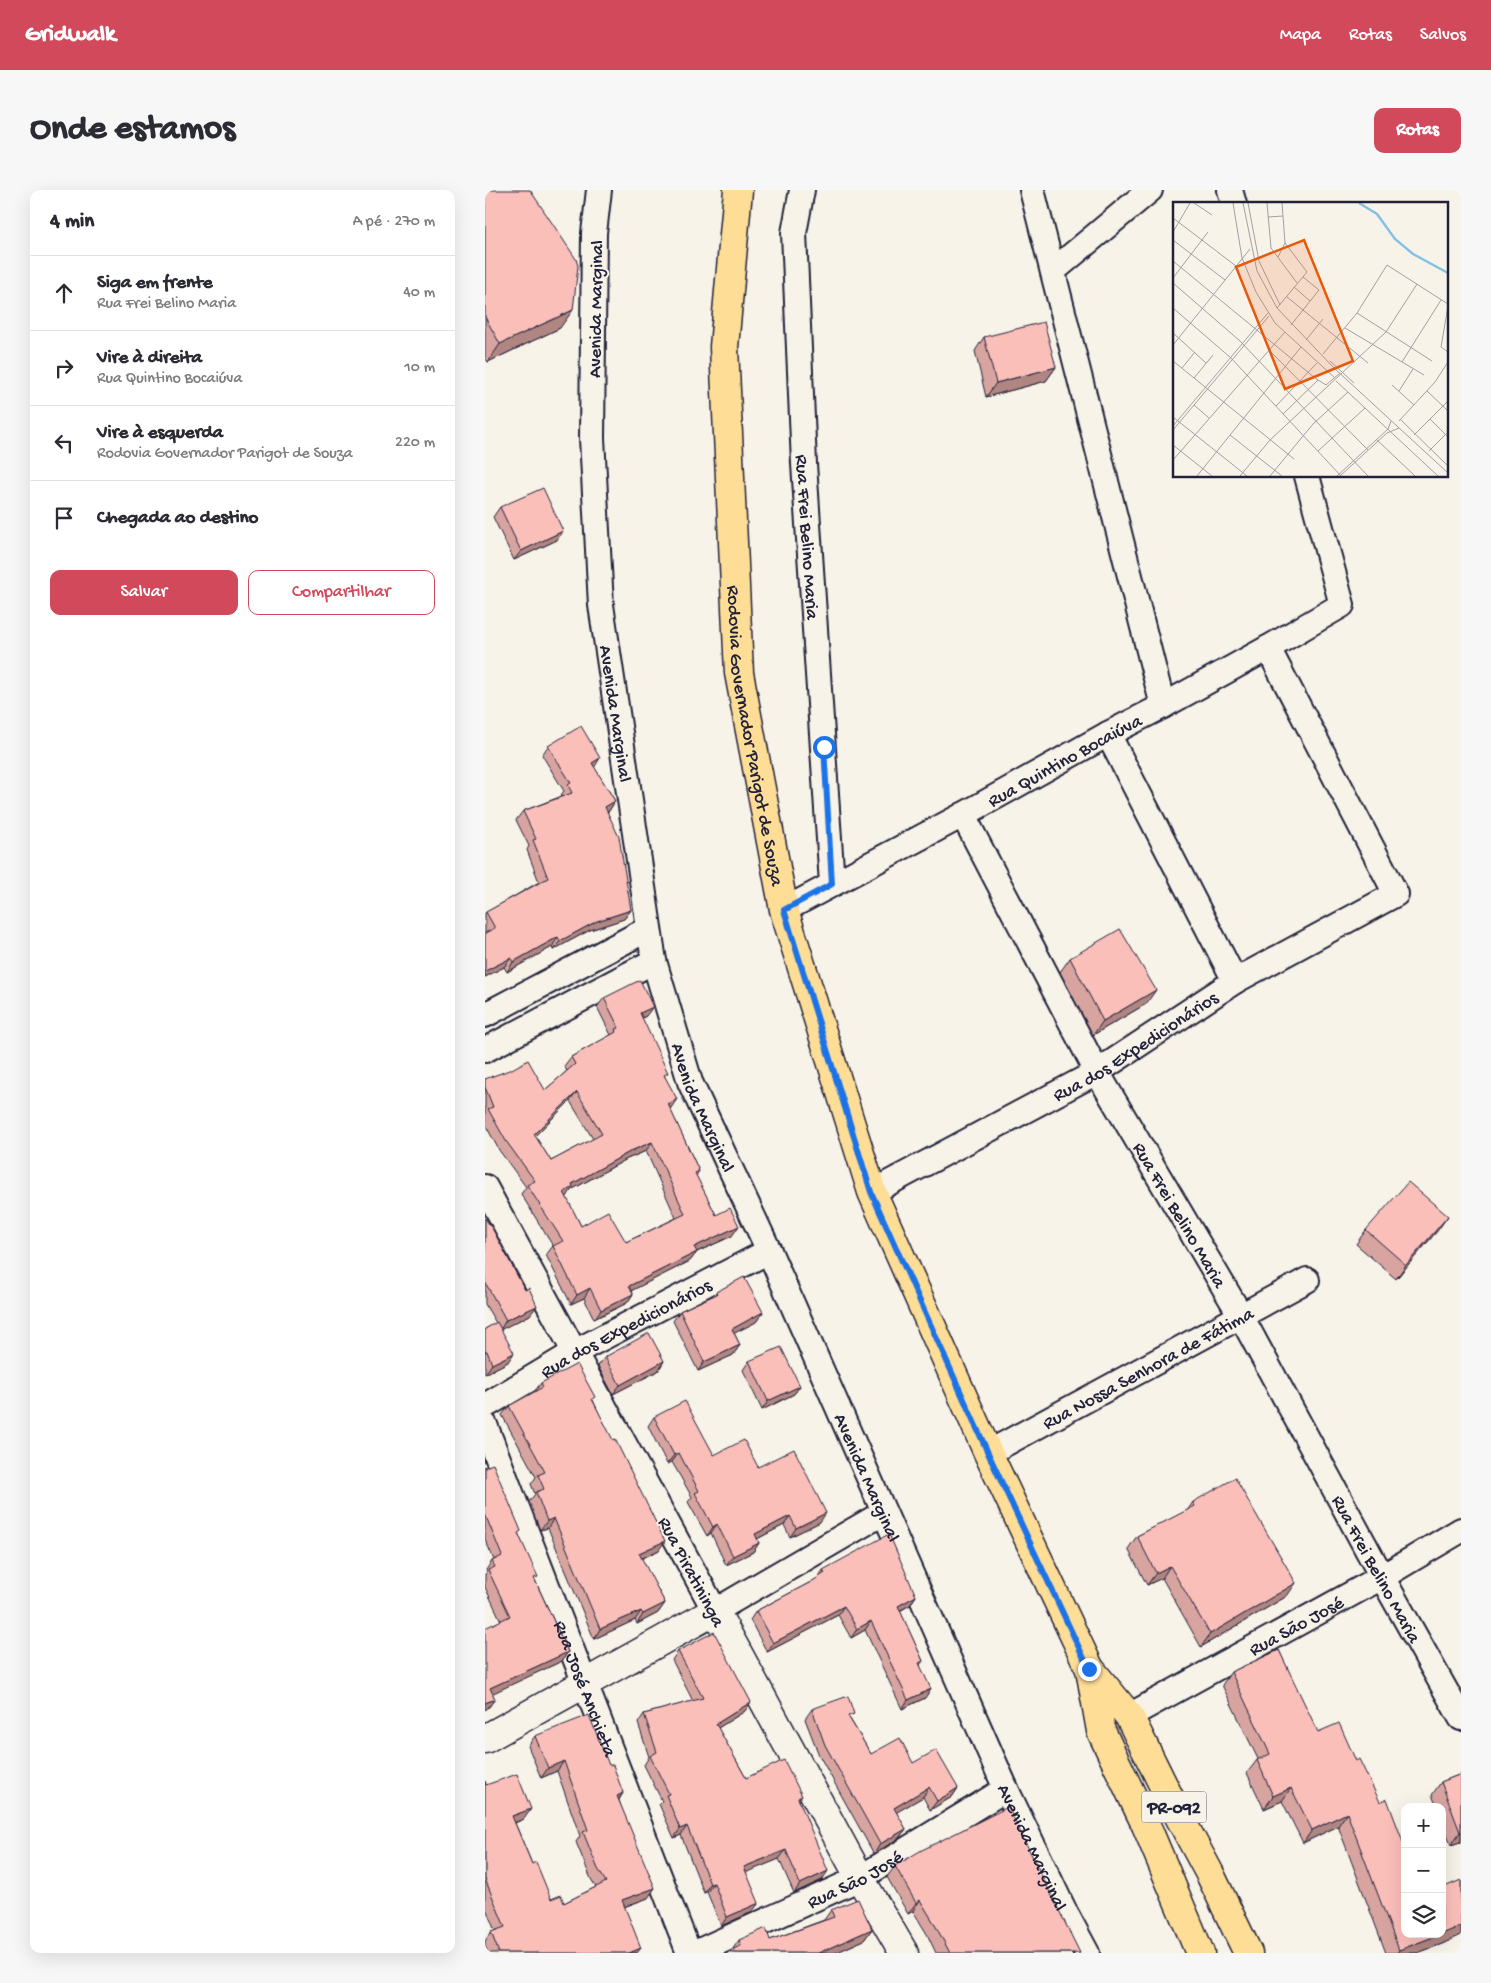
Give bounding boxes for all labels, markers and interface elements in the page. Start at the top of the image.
text: Gridwalk [25,21,116,50]
text: Mapa [1280,25,1321,46]
text: Rotas [1349,25,1392,46]
text: Salvos [1420,25,1466,46]
button: Rotas [1374,108,1461,153]
text: Onde estamos [30,110,235,151]
inset map [1173,202,1449,478]
text: 4 min [50,210,94,235]
text: A pé · 270 m [353,213,435,232]
street label: Avenida Marginal [585,240,610,378]
text: Siga em frente [97,272,213,295]
icon: ahead [50,279,78,307]
text: 40 m [403,284,435,303]
text: Rua Frei Belino Maria [97,295,236,314]
text: Vire à direita [97,347,202,370]
icon: right [50,354,78,382]
text: 10 m [404,359,435,378]
text: Rua Quintino Bocaiúva [97,370,242,389]
text: Vire à esquerda [97,422,223,445]
icon: left [50,429,78,457]
text: 220 m [395,434,435,453]
text: Rodovia Governador Parigot de Souza [97,445,353,464]
street label: Rua Frei Belino Maria [789,454,822,622]
icon: arrive [50,504,78,532]
text: Chegada ao destino [97,507,258,530]
button: Salvar [50,570,238,615]
button: Compartilhar [248,570,435,615]
street label: Rodovia Governador Parigot de Souza [720,585,787,889]
street label: Avenida Marginal [592,644,635,784]
street label: Rua Quintino Bocaiúva [984,710,1148,814]
route start [813,736,836,759]
street label: Rua dos Expedicionários [1050,987,1224,1108]
street label: Avenida Marginal [664,1041,738,1176]
street label: Rua Frei Belino Maria [1126,1139,1231,1294]
street label: Rua dos Expedicionários [537,1275,717,1385]
street label: Rua Nossa Senhora de Fátima [1039,1303,1259,1436]
street label: Avenida Marginal [827,1410,904,1546]
street label: Rua Frei Belino Maria [1325,1492,1425,1649]
street label: Rua Piratininga [651,1514,729,1633]
street label: Rua São José [1246,1592,1349,1663]
street label: Rua José Anchieta [547,1618,621,1762]
route end [1078,1658,1101,1681]
street label: Avenida Marginal [990,1781,1071,1915]
road number: PR-092 [1141,1791,1207,1822]
map controls [1401,1803,1446,1938]
button: + [1401,1803,1446,1848]
street label: Rua São José [804,1847,908,1915]
button: − [1401,1848,1446,1893]
button: layers [1401,1893,1446,1938]

